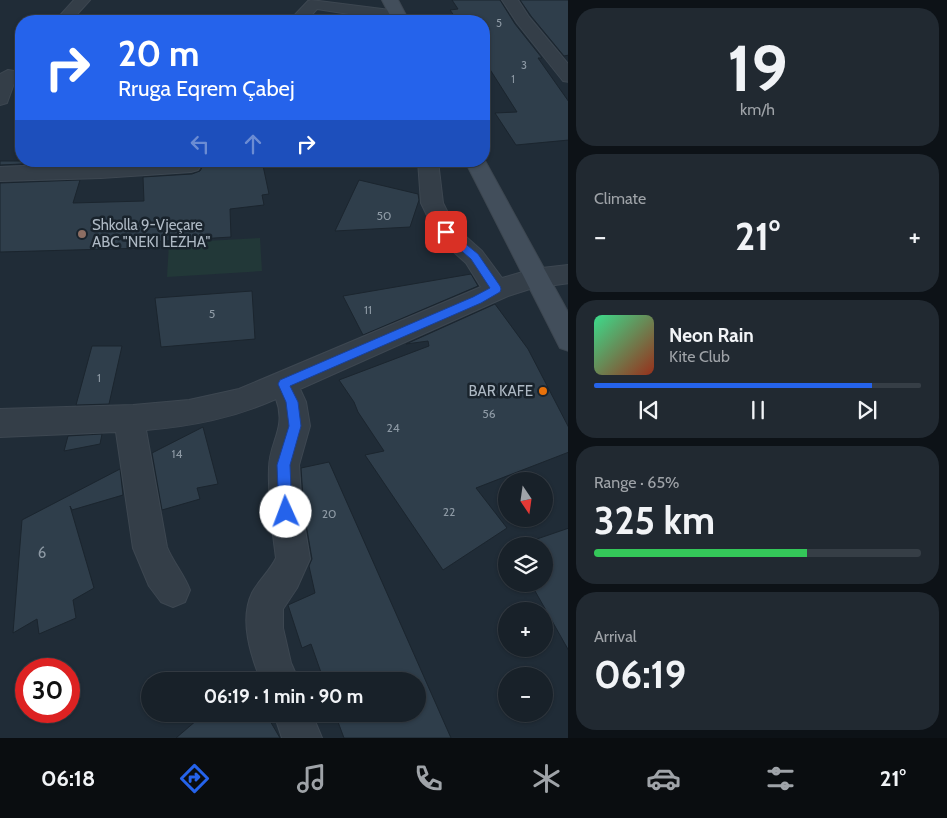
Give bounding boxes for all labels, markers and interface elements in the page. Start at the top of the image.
house number: 5 [496,16,502,30]
text: 19 [727,28,788,107]
text: 20 m [118,32,200,75]
icon: right [35,35,100,100]
house number: 3 [521,58,527,72]
house number: 1 [511,72,515,86]
text: Rruga Eqrem Çabej [118,75,295,102]
text: km/h [740,100,775,119]
icon: left [186,130,214,158]
icon: ahead [239,130,267,158]
icon: right [292,130,320,158]
text: Climate [594,189,646,208]
house number: 50 [377,208,391,223]
pin [425,211,467,253]
text: 21° [735,213,780,260]
place label: Shkolla 9-Vjeçare ABC "NEKI LEZHA" [92,216,210,251]
icon: arrive [432,218,460,246]
text: − [594,219,606,253]
text: + [909,219,921,253]
marker: Shkolla 9-Vjeçare ABC "NEKI LEZHA" [76,228,88,240]
house number: 11 [364,302,372,317]
house number: 5 [209,306,215,321]
text: Neon Rain [669,324,754,347]
text: Kite Club [669,347,730,366]
house number: 1 [97,370,101,385]
place label: BAR KAFE [469,382,533,400]
marker: BAR KAFE [537,385,549,397]
icon: previous [635,396,663,424]
icon: pause [744,396,772,424]
icon: next [853,396,881,424]
house number: 56 [482,406,496,421]
house number: 24 [386,420,400,435]
house number: 14 [172,446,182,461]
north arrow [498,472,552,528]
map controls [498,472,553,722]
text: Range · 65% [594,473,680,492]
position arrow [259,485,311,537]
text: 325 km [594,497,715,544]
house number: 22 [443,504,455,519]
house number: 20 [322,506,336,521]
button: layers [498,537,553,592]
house number: 6 [38,544,46,562]
button: + [498,602,553,657]
text: Arrival [594,627,637,646]
text: 06:19 [594,651,686,698]
speed limit sign: 30 [15,658,80,723]
button: − [498,667,553,722]
text: 06:19 · 1 min · 90 m [204,685,363,708]
icon: directions [177,761,212,796]
icon: music [294,761,329,796]
icon: phone [411,761,446,796]
icon: climate [529,761,564,796]
icon: car [646,761,681,796]
icon: filters [763,761,798,796]
text: 06:18 [41,765,95,792]
text: 21° [880,765,906,792]

